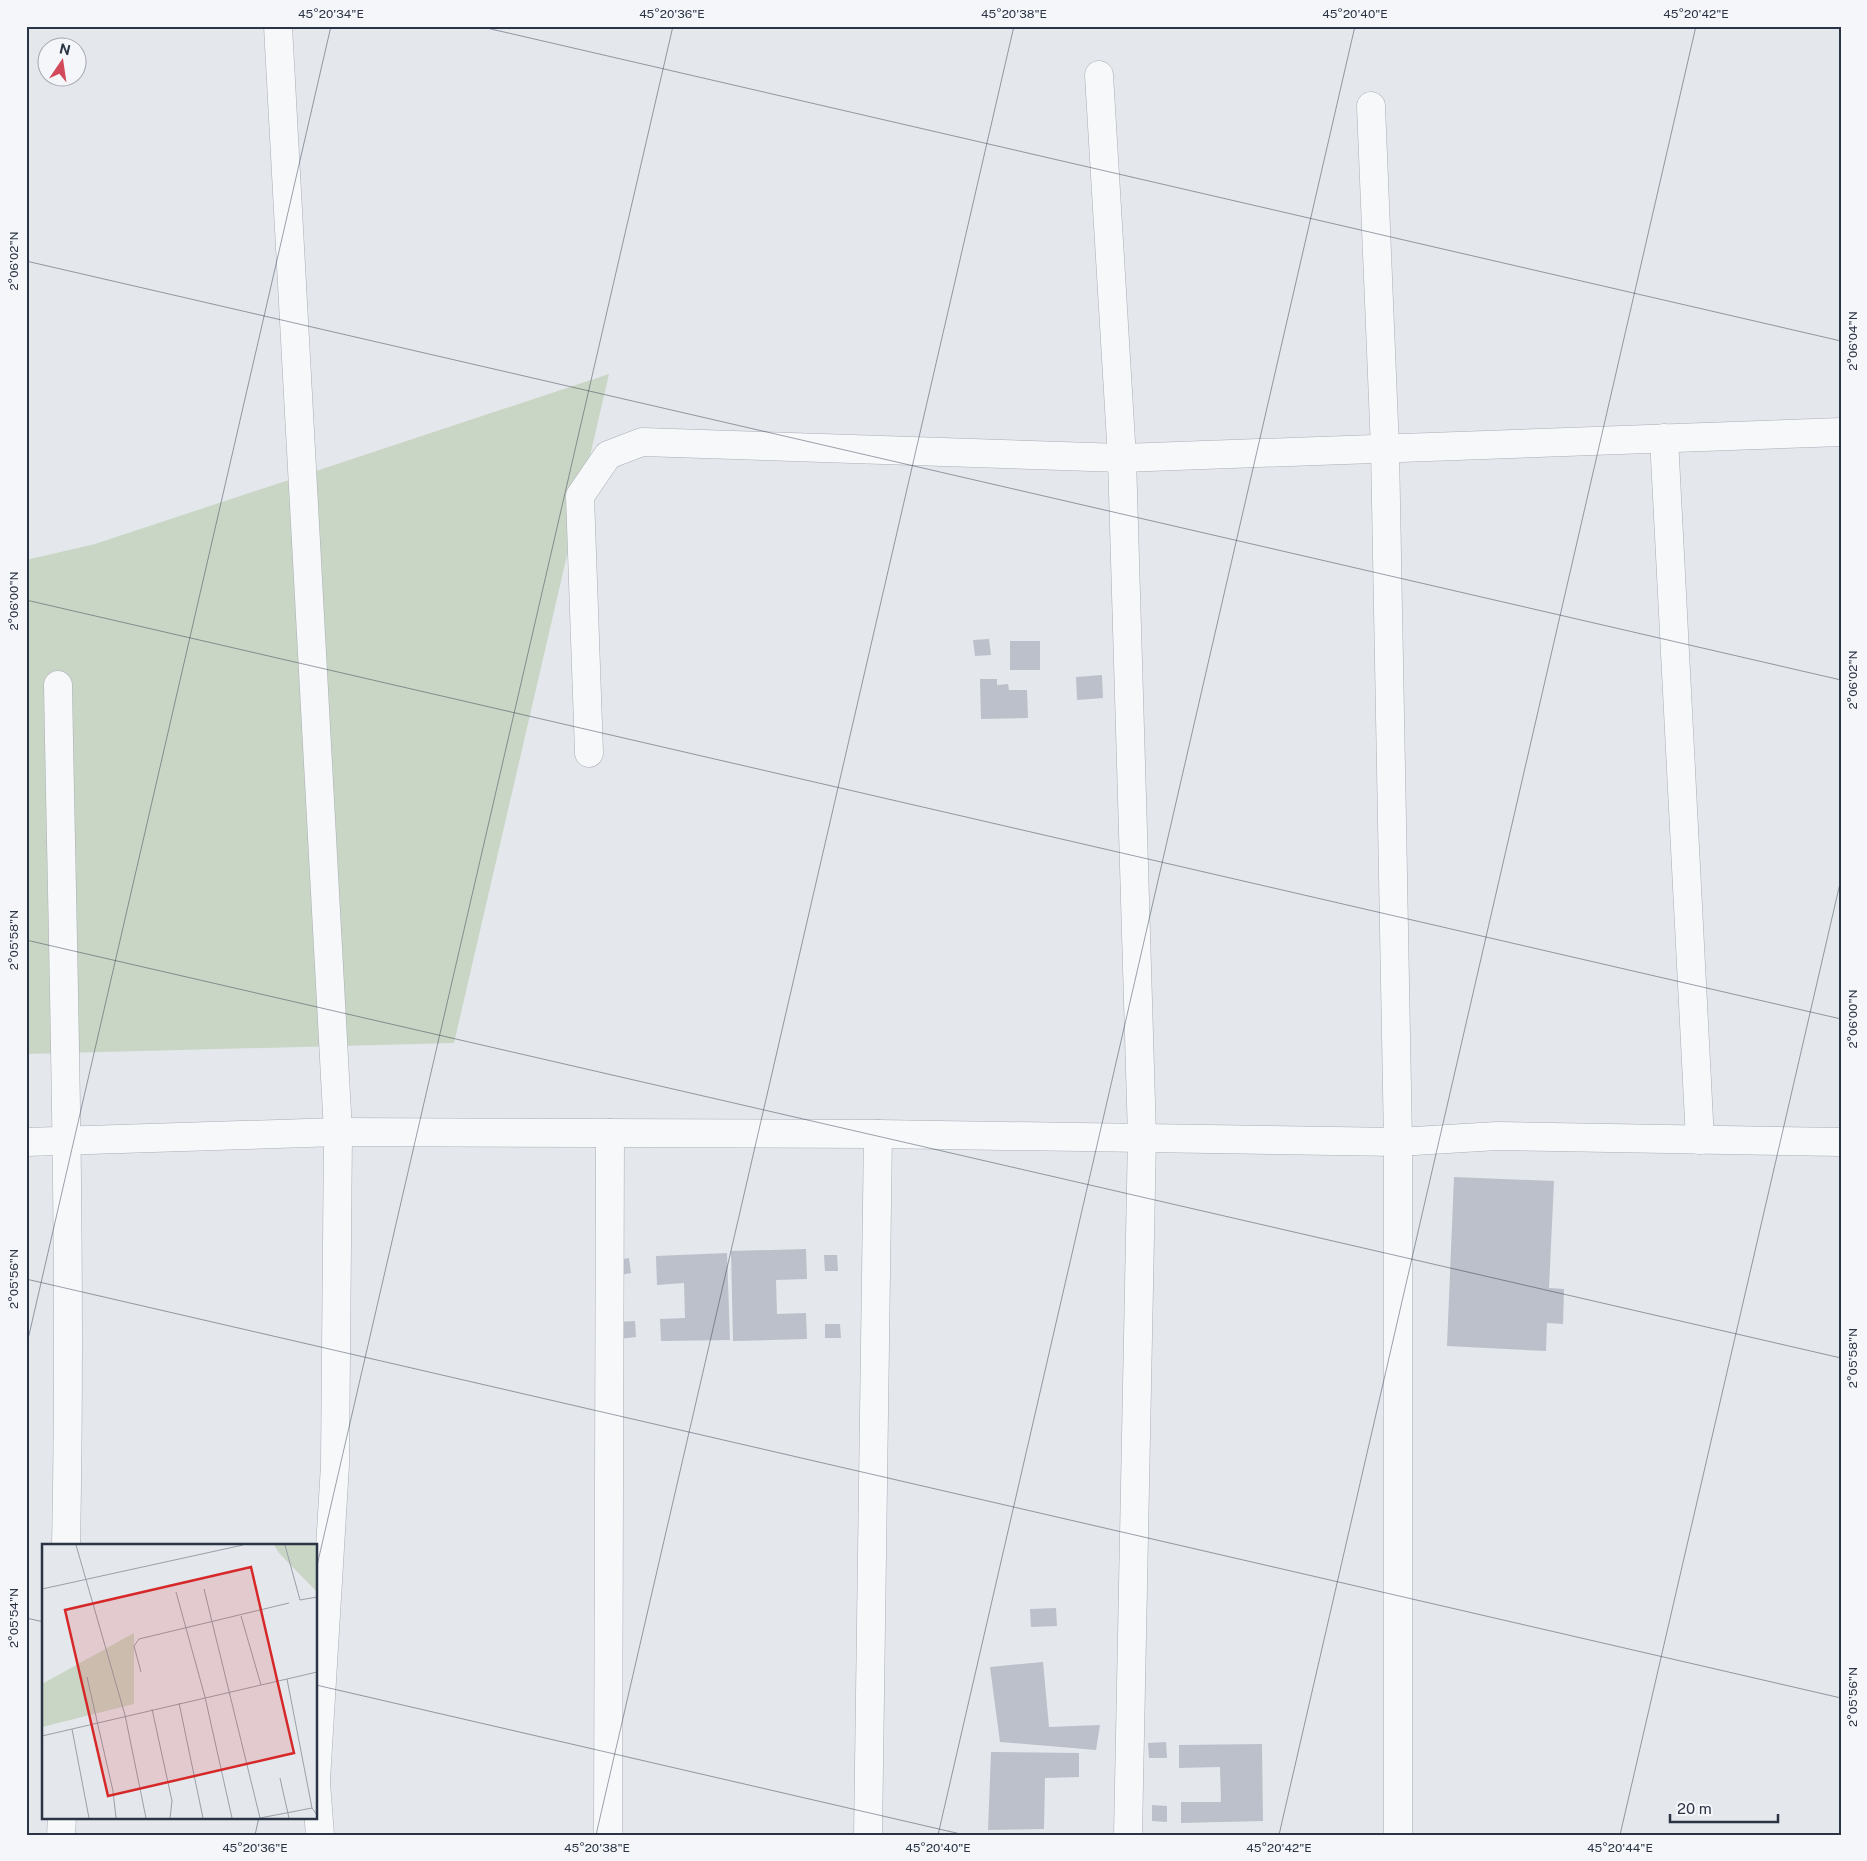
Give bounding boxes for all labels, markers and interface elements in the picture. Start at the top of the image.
text: 45°20'34"E [298,7,364,21]
text: 45°20'36"E [639,7,705,21]
text: 45°20'38"E [981,7,1047,21]
text: 45°20'40"E [1322,7,1388,21]
text: 45°20'42"E [1663,7,1729,21]
north arrow [38,38,88,88]
text: N [58,40,72,58]
text: 2°06'02"N [7,231,21,291]
text: 2°06'04"N [1846,311,1860,371]
text: 2°06'00"N [7,571,21,631]
text: 2°06'02"N [1846,650,1860,710]
text: 2°05'58"N [7,910,21,970]
text: 2°06'00"N [1846,989,1860,1049]
text: 2°05'56"N [7,1249,21,1309]
text: 2°05'58"N [1846,1328,1860,1388]
inset map [42,1544,318,1818]
text: 2°05'54"N [7,1588,21,1648]
text: 2°05'56"N [1846,1667,1860,1727]
scale bar [1670,1791,1777,1823]
text: 20 m [1677,1800,1712,1817]
text: 45°20'36"E [222,1841,288,1855]
text: 45°20'38"E [564,1841,630,1855]
text: 45°20'40"E [905,1841,971,1855]
text: 45°20'42"E [1246,1841,1312,1855]
text: 45°20'44"E [1587,1841,1653,1855]

